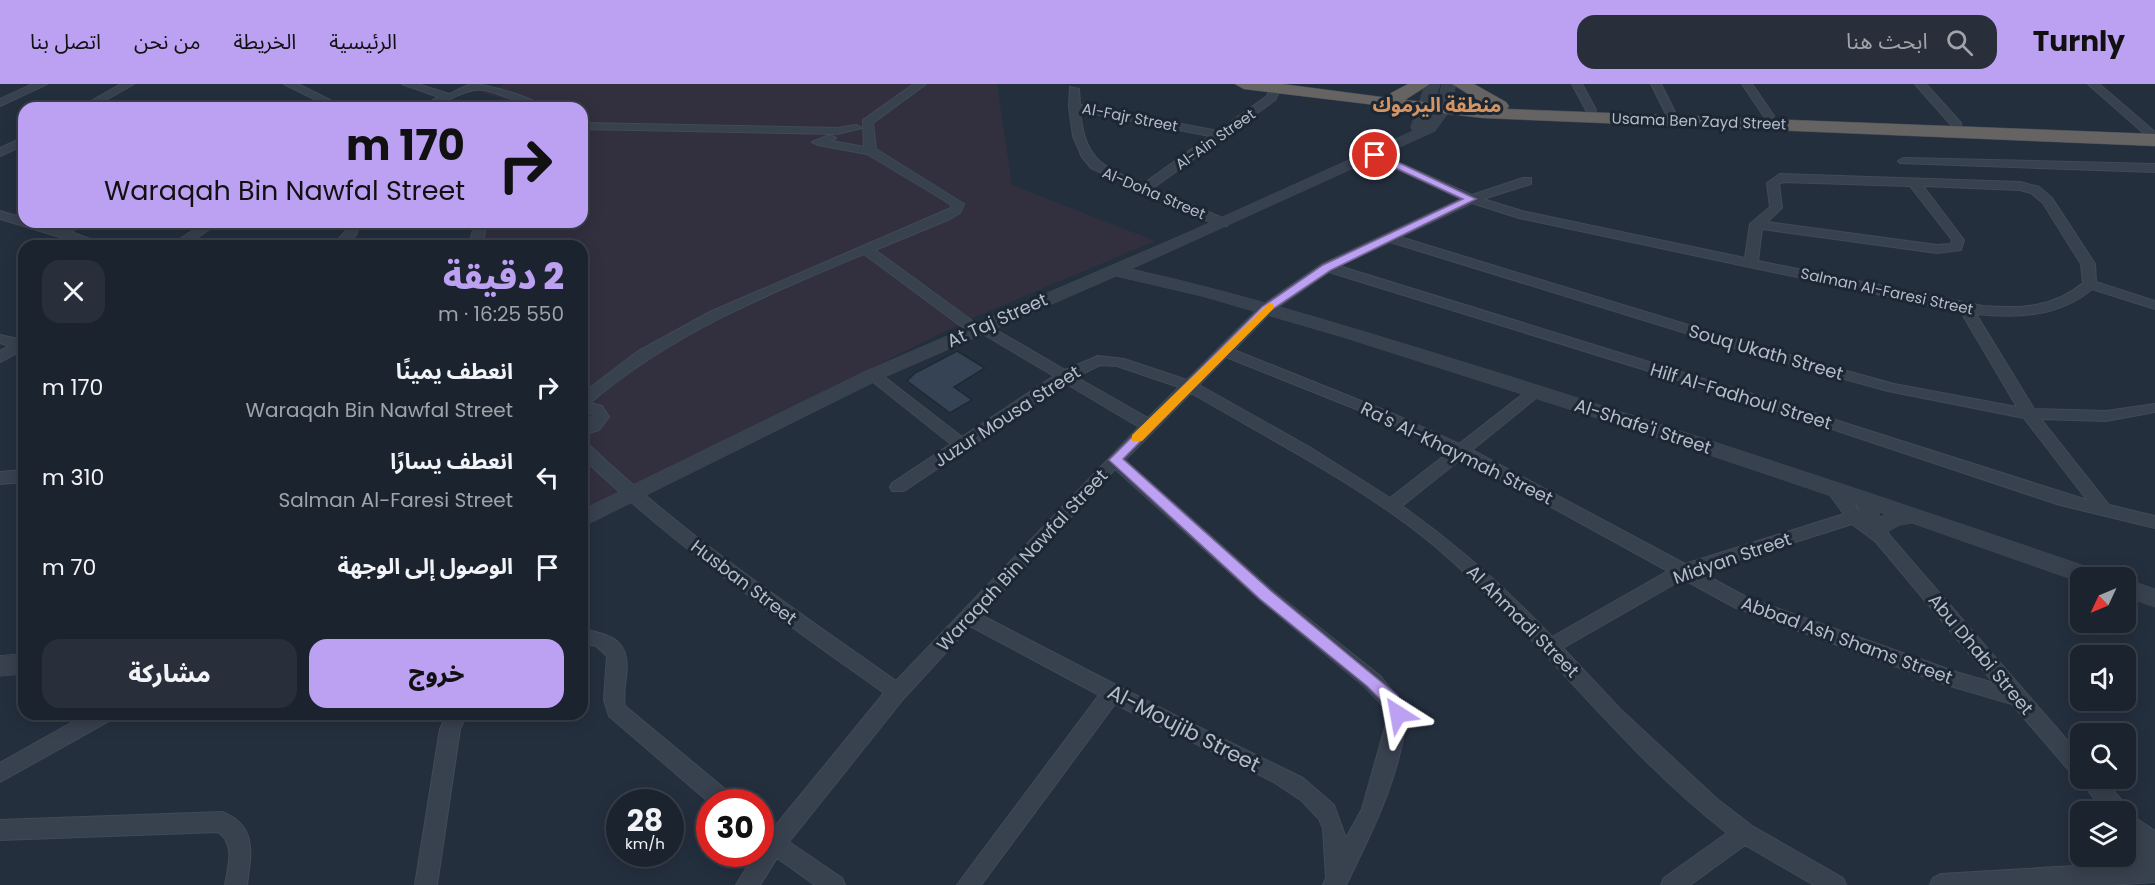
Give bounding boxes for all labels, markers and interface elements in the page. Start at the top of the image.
search box [1577,15,1997,69]
text: Turnly [2033,22,2125,61]
text: ابحث هنا [1846,26,1928,57]
icon: search [1943,26,1976,59]
text: اتصل بنا [30,27,101,56]
text: من نحن [134,27,200,56]
text: الخريطة [233,27,296,56]
text: الرئيسية [329,27,397,56]
district label: منطقة اليرموك [1372,91,1502,119]
street label: Al-Fajr Street [1080,97,1180,137]
street label: Al-Ain Street [1171,104,1259,174]
street label: Usama Ben Zayd Street [1611,107,1787,135]
text: 170 m [346,116,465,175]
icon: right [486,126,564,204]
pin [1349,129,1400,180]
icon: arrive [1358,138,1391,171]
street label: Al-Doha Street [1099,162,1209,224]
text: Waraqah Bin Nawfal Street [104,172,465,209]
text: 2 دقيقة [443,251,564,302]
button: close [42,260,105,323]
street label: Salman Al-Faresi Street [1799,262,1975,320]
street label: At Taj Street [943,287,1051,353]
text: 550 m · 16:25 [438,300,564,328]
street label: Souq Ukath Street [1686,318,1846,386]
text: انعطف يمينًا [396,356,513,387]
street label: Hilf Al-Fadhoul Street [1647,356,1835,436]
street label: Juzur Mousa Street [929,359,1085,473]
icon: right [531,371,564,404]
text: 170 m [42,372,103,403]
street label: Al-Shafe'i Street [1571,392,1715,460]
text: Waraqah Bin Nawfal Street [246,396,513,424]
street label: Ra's Al-Khaymah Street [1357,396,1557,510]
text: انعطف يسارًا [390,446,513,477]
icon: left [531,461,564,494]
text: 310 m [42,462,104,493]
street label: Waraqah Bin Nawfal Street [931,463,1113,657]
text: Salman Al-Faresi Street [278,486,513,514]
street label: Midyan Street [1670,526,1794,590]
street label: Husban Street [686,534,802,630]
text: الوصول إلى الوجهة [338,551,513,582]
icon: arrive [531,551,564,584]
text: 70 m [42,552,96,583]
street label: Al Ahmadi Street [1461,559,1585,683]
north arrow [2070,567,2136,633]
map controls [2070,567,2136,867]
street label: Abu Dhabi Street [1923,588,2039,720]
street label: Abbad Ash Shams Street [1738,590,1956,690]
button: مشاركة [42,639,297,708]
button: خروج [309,639,564,708]
button: sound [2070,645,2136,711]
street label: Al-Moujib Street [1103,677,1265,779]
position arrow [1366,682,1430,746]
button: search [2070,723,2136,789]
speed limit sign: 30 [696,789,774,867]
text: 28 [627,799,663,842]
button: layers [2070,801,2136,867]
text: km/h [625,833,665,854]

